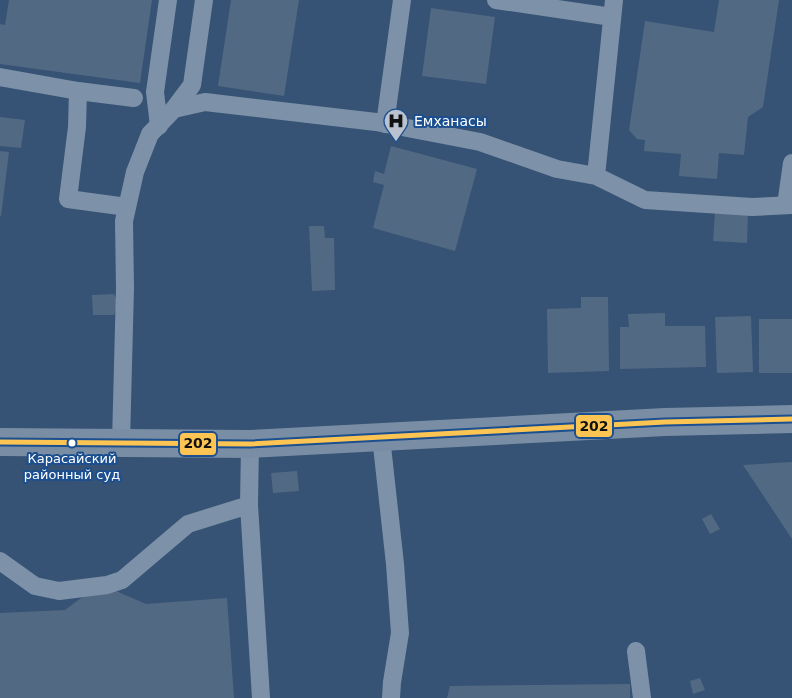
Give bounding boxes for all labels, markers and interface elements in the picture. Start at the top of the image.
hospital icon: Емханасы [383,108,409,142]
place label: Емханасы [414,113,487,129]
line badge: 202 [575,414,613,438]
text: 202 [579,418,609,434]
line badge: 202 [179,432,217,456]
text: 202 [183,435,213,451]
marker: Карасайский районный суд [67,438,77,448]
place label: Карасайский районный суд [24,451,120,482]

